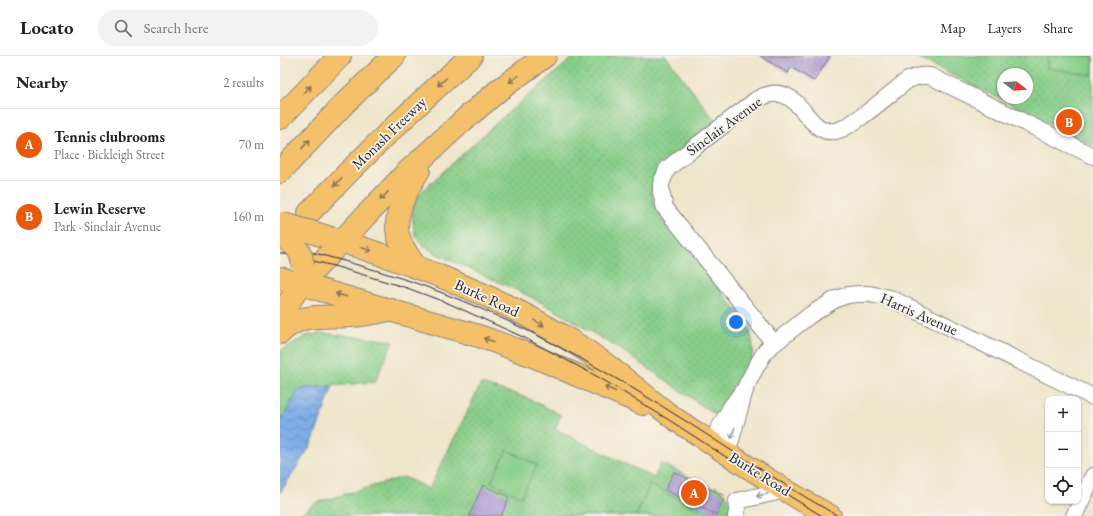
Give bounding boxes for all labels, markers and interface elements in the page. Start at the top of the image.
search box [98,10,378,46]
text: Locato [20,15,74,40]
icon: search [112,17,134,39]
text: Search here [144,18,209,37]
text: Map [940,19,965,37]
text: Layers [987,19,1022,37]
text: Share [1044,19,1073,37]
north arrow [997,68,1033,104]
text: Nearby [16,71,68,93]
text: 2 results [223,74,264,91]
one-way arrow [508,75,519,83]
one-way arrow [437,77,447,87]
one-way arrow [302,85,312,95]
street label: Monash Freeway [347,92,430,173]
street label: Sinclair Avenue [682,92,765,159]
pin: B [1056,107,1082,137]
text: Tennis clubrooms [54,127,165,146]
text: A [24,136,34,153]
text: 70 m [239,136,264,153]
one-way arrow [302,138,311,149]
text: Place · Bickleigh Street [54,146,164,163]
one-way arrow [334,177,343,187]
one-way arrow [379,191,389,201]
text: Lewin Reserve [54,199,146,218]
text: B [25,208,33,225]
text: 160 m [233,208,264,225]
text: Park · Sinclair Avenue [54,218,161,235]
one-way arrow [360,246,373,253]
street label: Burke Road [452,274,523,321]
street label: Harris Avenue [878,288,961,339]
one-way arrow [334,291,347,298]
your location [726,312,746,332]
one-way arrow [533,320,545,328]
one-way arrow [483,336,496,343]
one-way arrow [604,385,616,392]
map controls [1045,396,1081,504]
button: + [1045,396,1081,432]
one-way arrow [729,427,736,440]
button: − [1045,432,1081,468]
street label: Burke Road [726,447,795,500]
button: locate [1045,468,1081,504]
pin: A [681,478,707,508]
one-way arrow [755,492,768,500]

